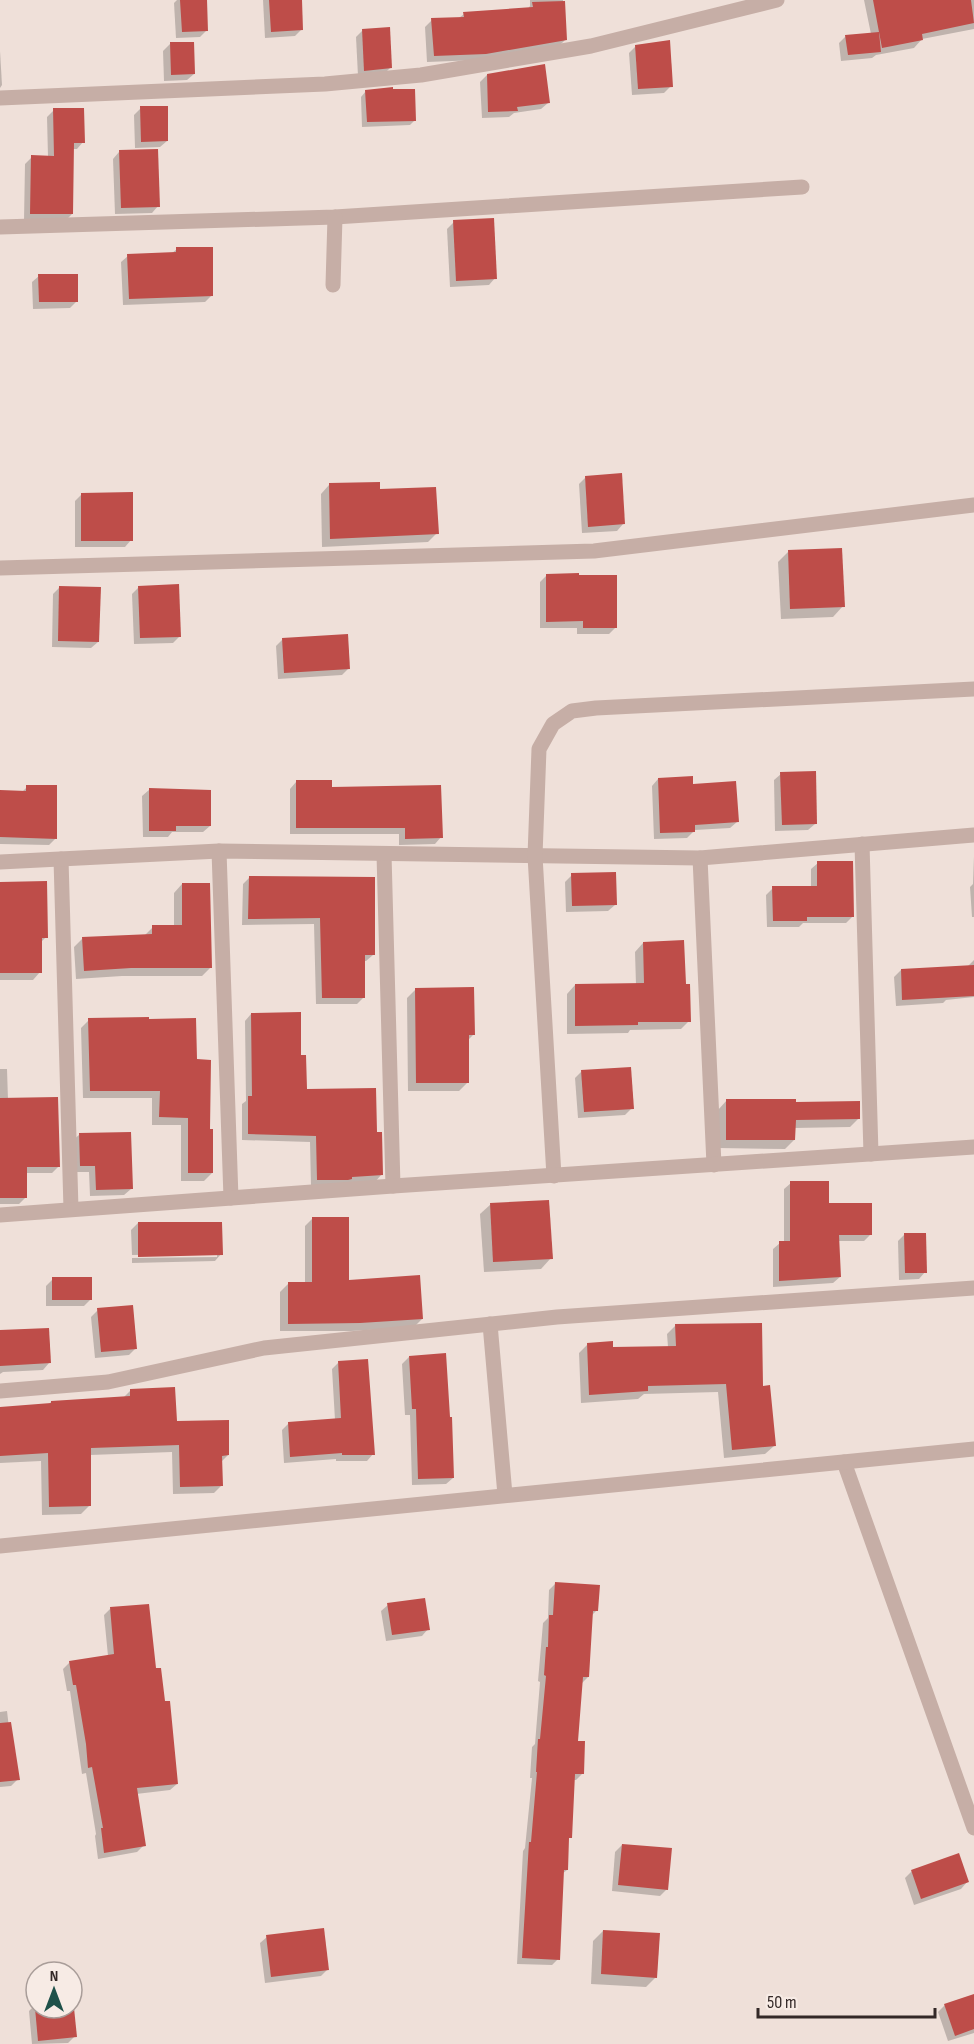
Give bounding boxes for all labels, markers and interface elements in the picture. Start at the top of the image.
north arrow [24,1960,84,2020]
text: N [50,1967,58,1986]
scale bar [758,1981,935,2019]
text: 50 m [767,1992,797,2013]

